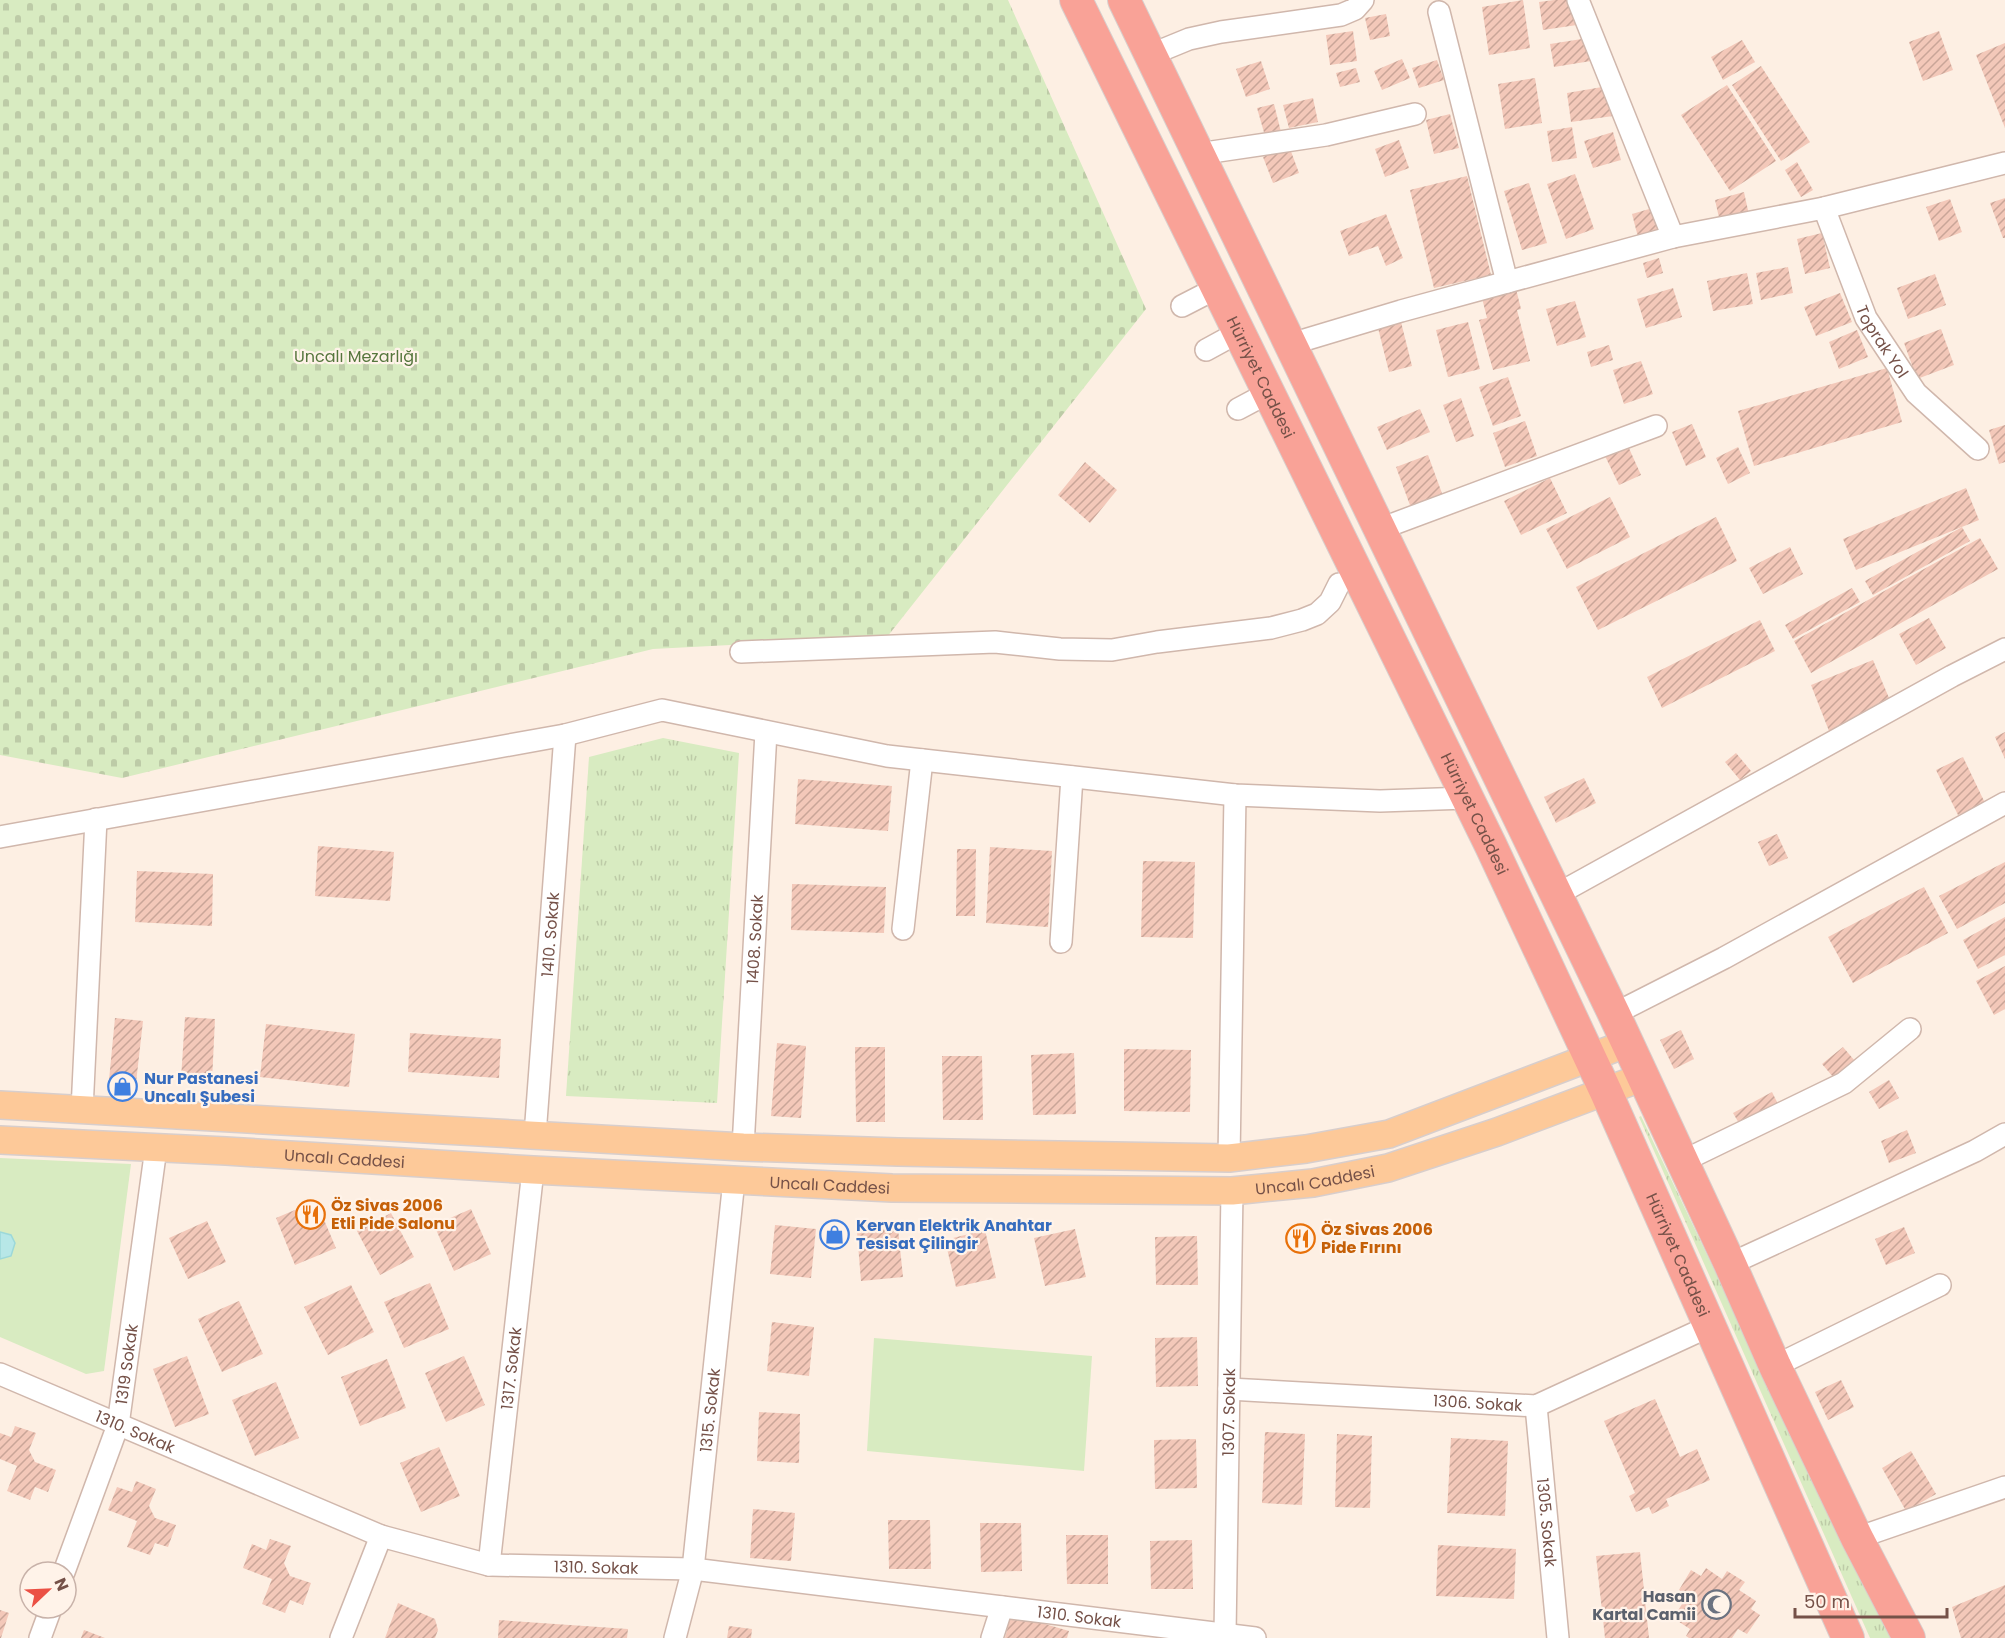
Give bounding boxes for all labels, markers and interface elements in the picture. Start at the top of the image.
street label: Toprak Yol [1851,302,1914,382]
street label: Hürriyet Caddesi [1221,312,1301,442]
park label: Uncalı Mezarlığı [294,345,418,368]
street label: Hürriyet Caddesi [1435,748,1514,878]
street label: 1410. Sokak [535,891,565,978]
street label: 1408. Sokak [741,893,769,985]
place label: Nur Pastanesi Uncalı Şubesi [144,1067,258,1108]
shop icon: Nur Pastanesi Uncalı Şubesi [107,1071,139,1103]
street label: Uncalı Caddesi [283,1143,406,1174]
street label: Uncalı Caddesi [1254,1159,1377,1200]
street label: Uncalı Caddesi [769,1170,891,1199]
street label: Hürriyet Caddesi [1641,1189,1716,1320]
place label: Öz Sivas 2006 Etli Pide Salonu [331,1194,455,1235]
restaurant icon: Öz Sivas 2006 Etli Pide Salonu [294,1198,326,1230]
place label: Kervan Elektrik Anahtar Tesisat Çilingir [856,1214,1052,1255]
shop icon: Kervan Elektrik Anahtar Tesisat Çilingir [819,1218,851,1250]
place label: Öz Sivas 2006 Pide Fırını [1321,1218,1433,1259]
restaurant icon: Öz Sivas 2006 Pide Fırını [1284,1222,1316,1254]
street label: 1319 Sokak [109,1322,143,1406]
street label: 1317. Sokak [495,1325,527,1411]
street label: 1315. Sokak [694,1366,726,1453]
street label: 1307. Sokak [1216,1367,1241,1456]
street label: 1306. Sokak [1432,1389,1524,1417]
street label: 1310. Sokak [92,1404,179,1459]
street label: 1305. Sokak [1531,1477,1563,1569]
street label: 1310. Sokak [554,1555,639,1579]
north arrow [18,1560,78,1620]
text: N [48,1574,74,1594]
scale bar [1795,1581,1946,1619]
place label: Hasan Kartal Camii [1592,1585,1696,1626]
mosque icon: Hasan Kartal Camii [1701,1589,1733,1621]
text: 50 m [1804,1589,1850,1614]
street label: 1310. Sokak [1036,1600,1123,1633]

